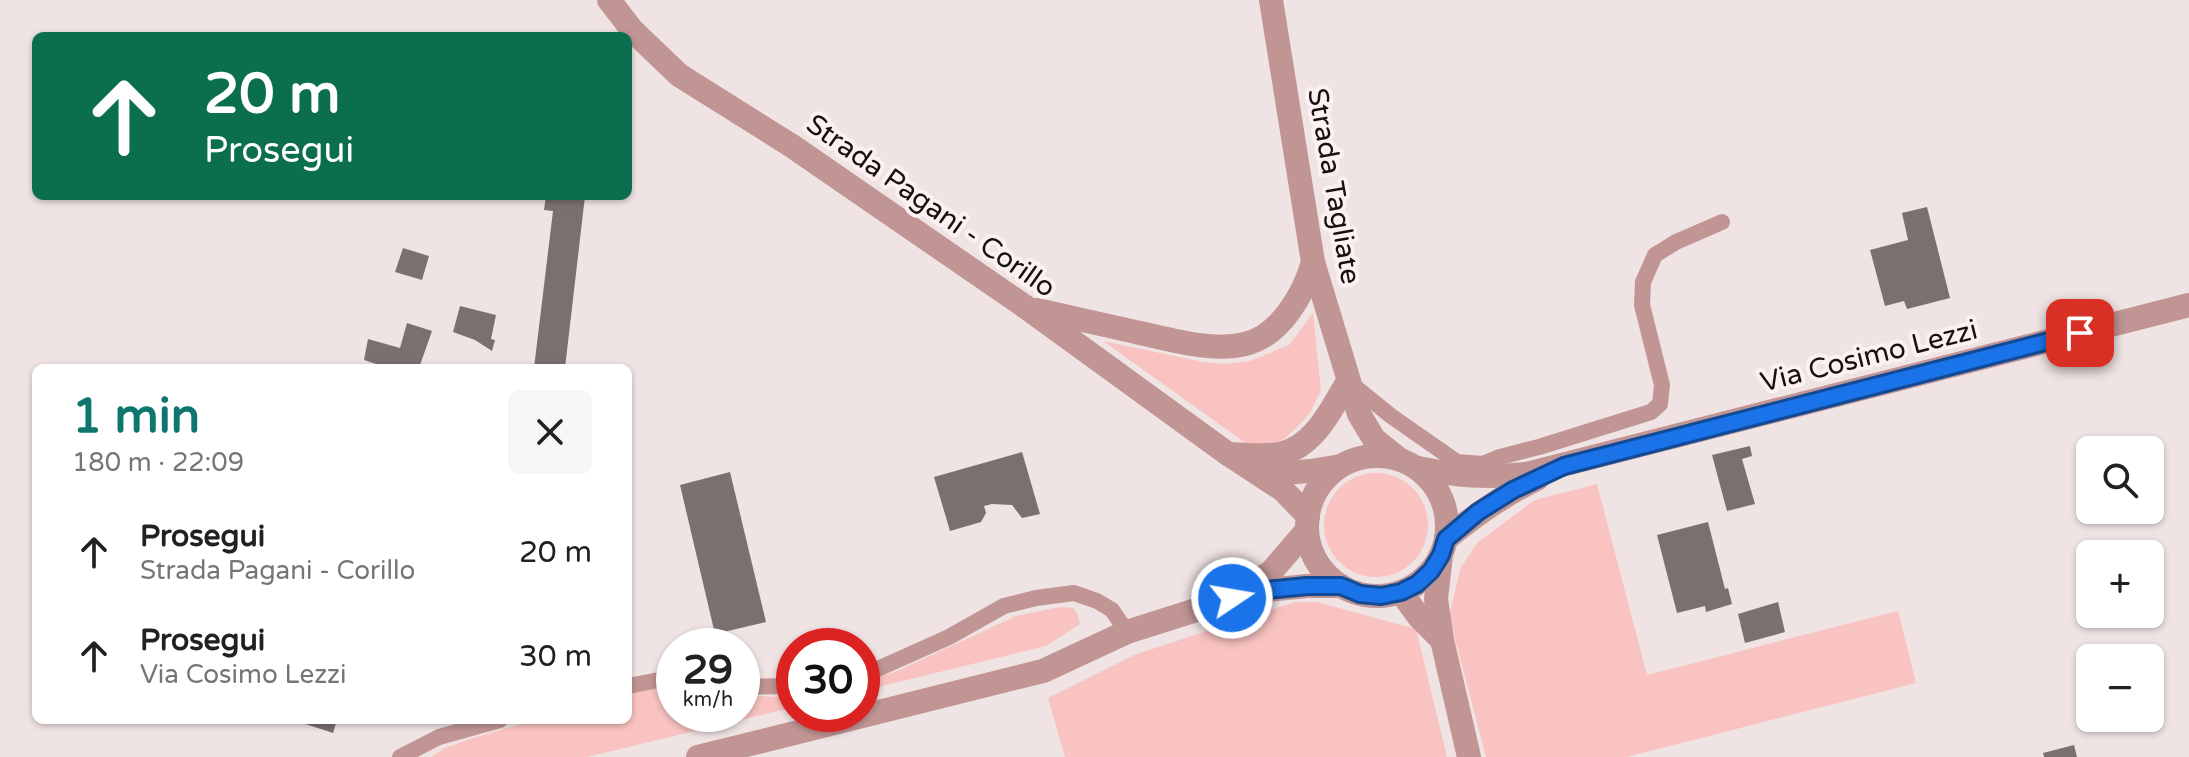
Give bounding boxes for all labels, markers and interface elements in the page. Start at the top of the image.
text: 20 m [204,61,340,128]
icon: ahead [72,64,176,168]
street label: Strada Tagliate [1300,85,1368,287]
street label: Strada Pagani - Corillo [800,107,1062,305]
text: Prosegui [204,129,354,172]
pin [2046,299,2114,367]
icon: arrive [2058,311,2102,355]
street label: Via Cosimo Lezzi [1757,313,1981,399]
text: 1 min [72,388,200,446]
button: close [508,390,592,474]
map controls [2076,436,2164,732]
button: search [2076,436,2164,524]
text: 180 m · 22:09 [72,447,244,478]
text: Prosegui [140,518,265,555]
icon: ahead [72,530,116,574]
text: 20 m [519,534,592,571]
button: + [2076,540,2164,628]
text: Strada Pagani - Corillo [140,555,415,586]
position arrow [1190,556,1274,640]
text: Prosegui [140,622,265,659]
speed limit sign: 30 [776,628,880,732]
icon: ahead [72,634,116,678]
text: 30 m [519,638,592,675]
button: − [2076,644,2164,732]
text: 29 [683,646,733,694]
text: Via Cosimo Lezzi [140,659,347,690]
text: km/h [683,688,733,712]

